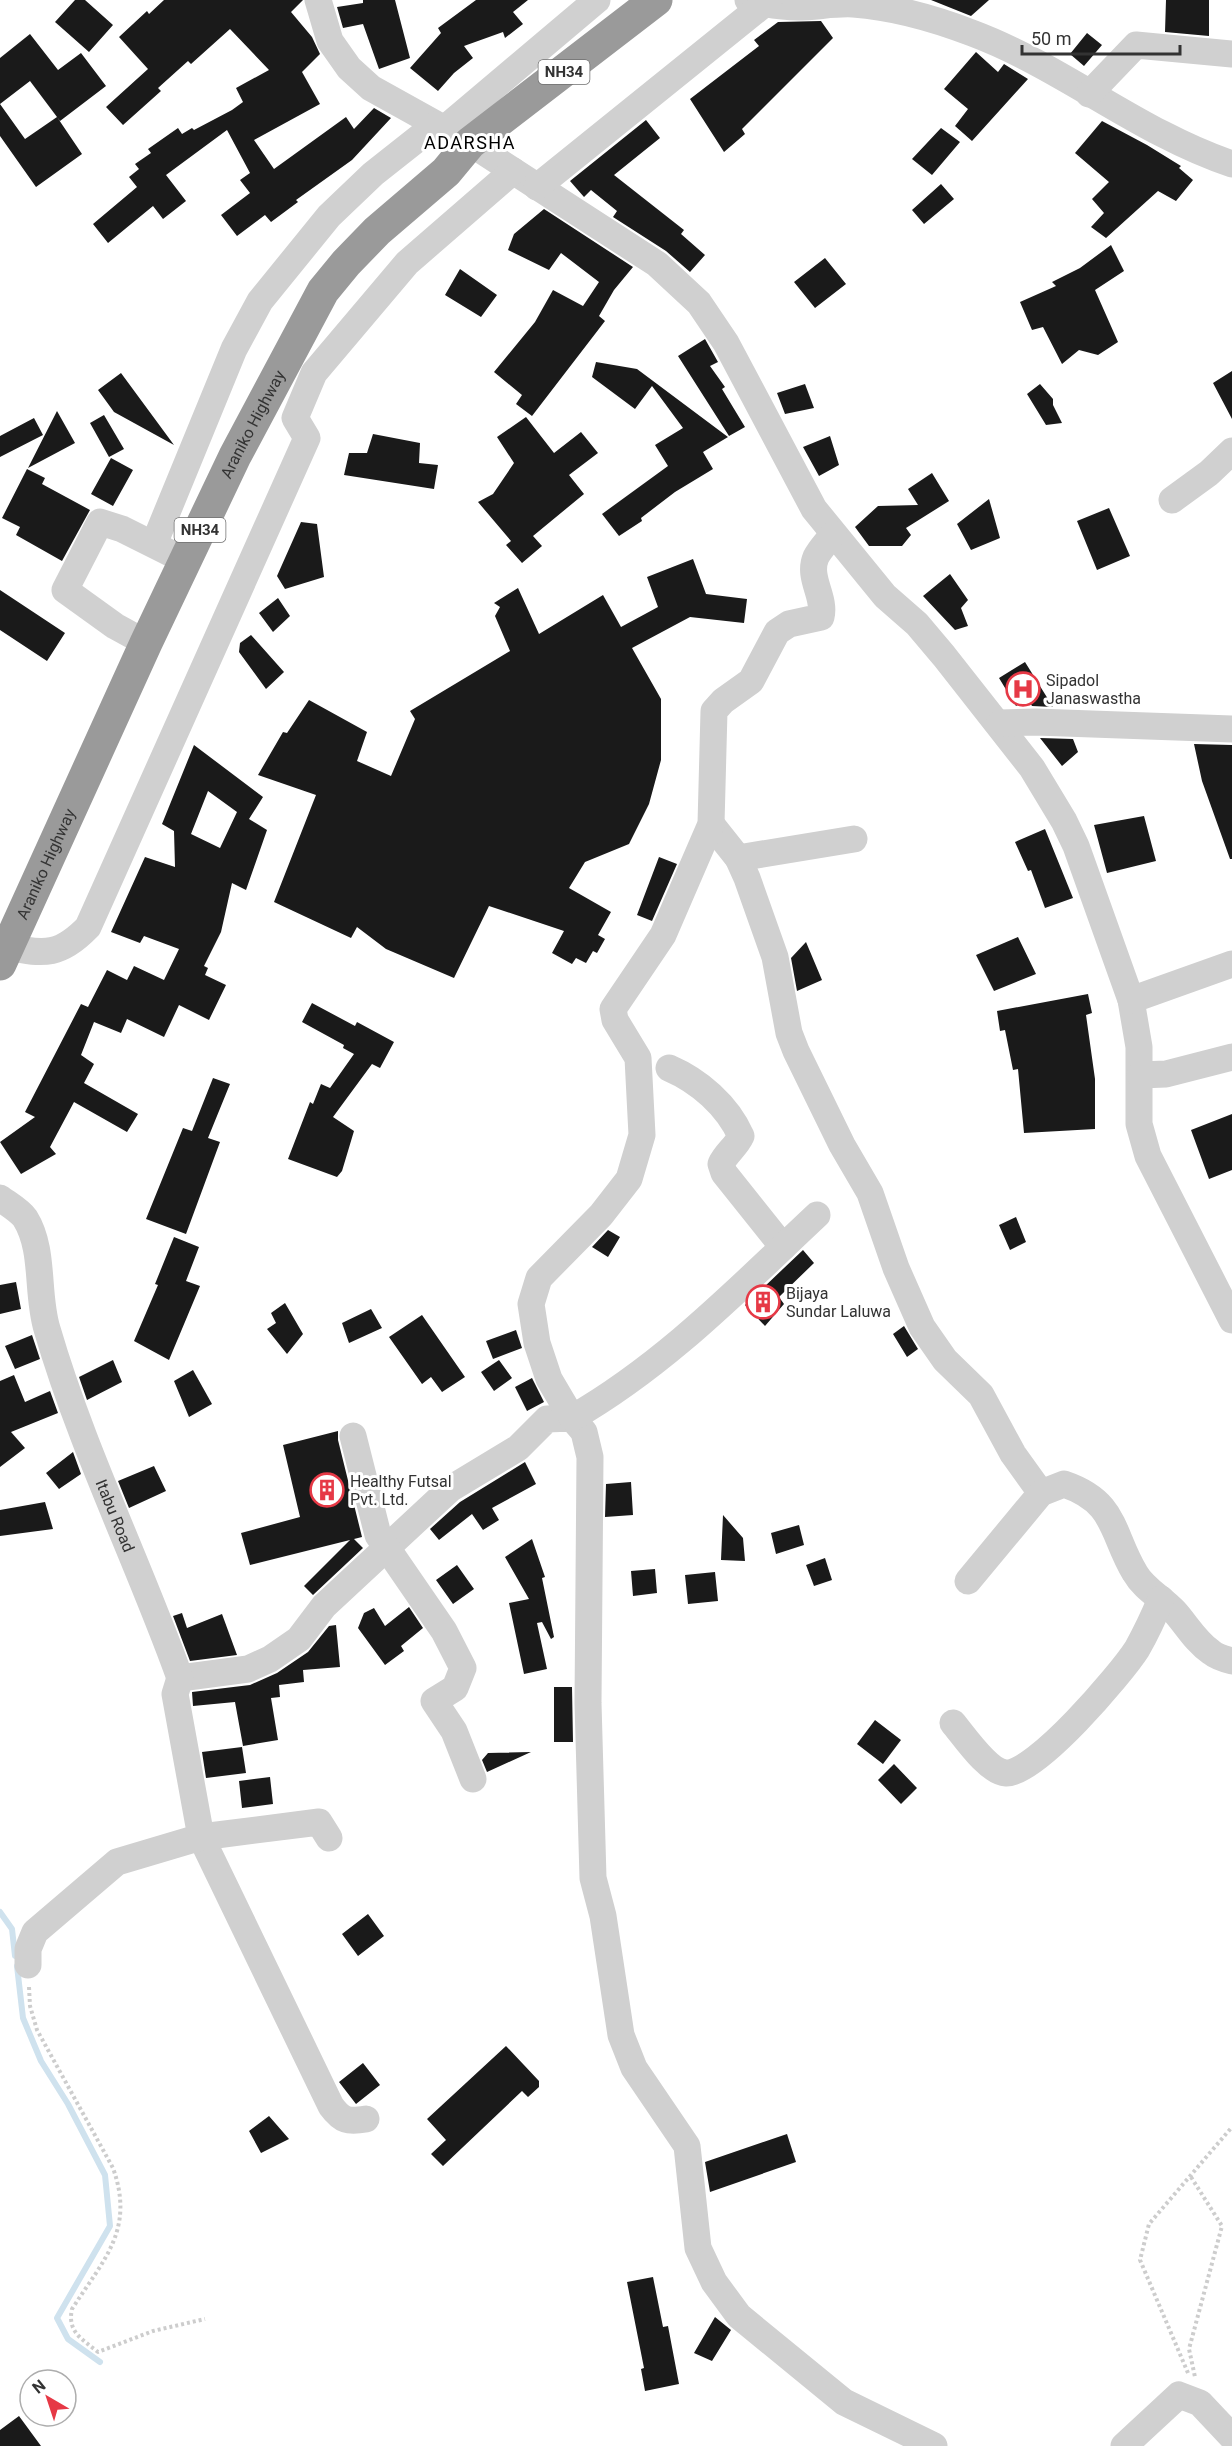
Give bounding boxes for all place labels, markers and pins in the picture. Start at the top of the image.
hospital icon: Sipadol Janaswastha [1005,671,1041,707]
place label: Sipadol Janaswastha [1046,671,1141,708]
building icon: Bijaya Sundar Laluwa [745,1284,781,1320]
place label: Bijaya Sundar Laluwa [786,1284,891,1321]
building icon: Healthy Futsal Pvt. Ltd. [309,1472,345,1508]
place label: Healthy Futsal Pvt. Ltd. [350,1472,452,1509]

